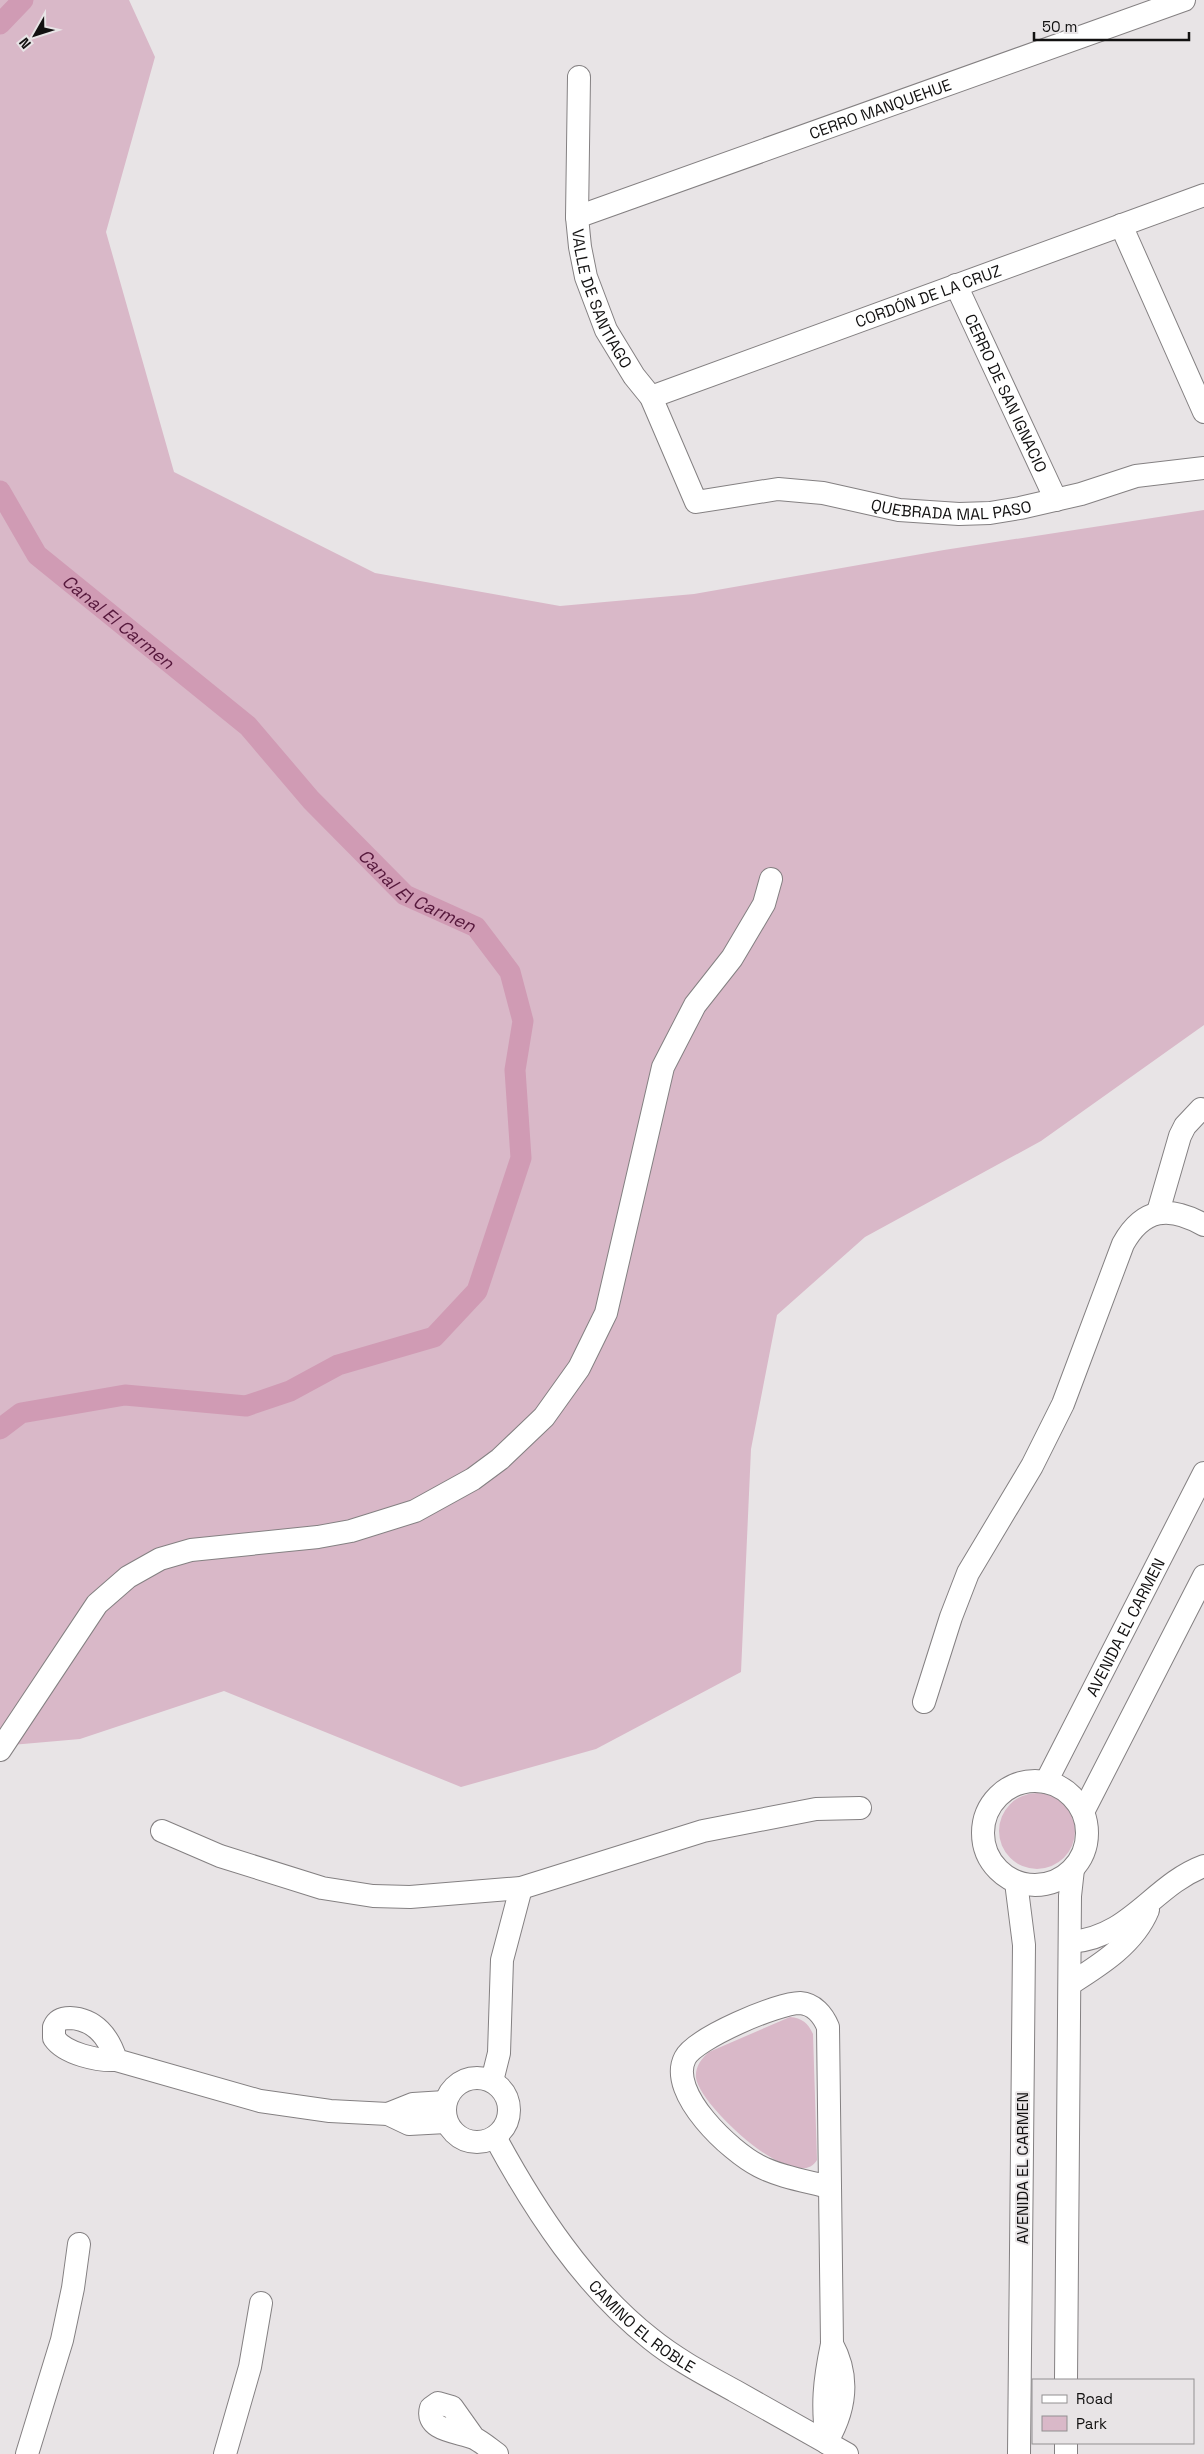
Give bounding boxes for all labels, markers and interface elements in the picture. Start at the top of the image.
north arrow [10,10,60,60]
scale bar [1034,10,1189,42]
text: 50 m [1042,17,1077,36]
text: N [15,34,35,52]
street label: CERRO MANQUEHUE [806,74,954,144]
street label: VALLE DE SANTIAGO [568,228,637,372]
street label: CORDÓN DE LA CRUZ [852,260,1004,332]
street label: CERRO DE SAN IGNACIO [960,310,1052,476]
street label: QUEBRADA MAL PASO [869,494,1034,525]
water label: Canal El Carmen [58,569,180,674]
water label: Canal El Carmen [354,843,480,937]
street label: AVENIDA EL CARMEN [1081,1554,1169,1700]
street label: AVENIDA EL CARMEN [1012,2092,1033,2244]
street label: CAMINO EL ROBLE [584,2275,699,2377]
legend [1032,2379,1194,2444]
text: Road [1076,2389,1113,2408]
text: Park [1076,2414,1107,2433]

